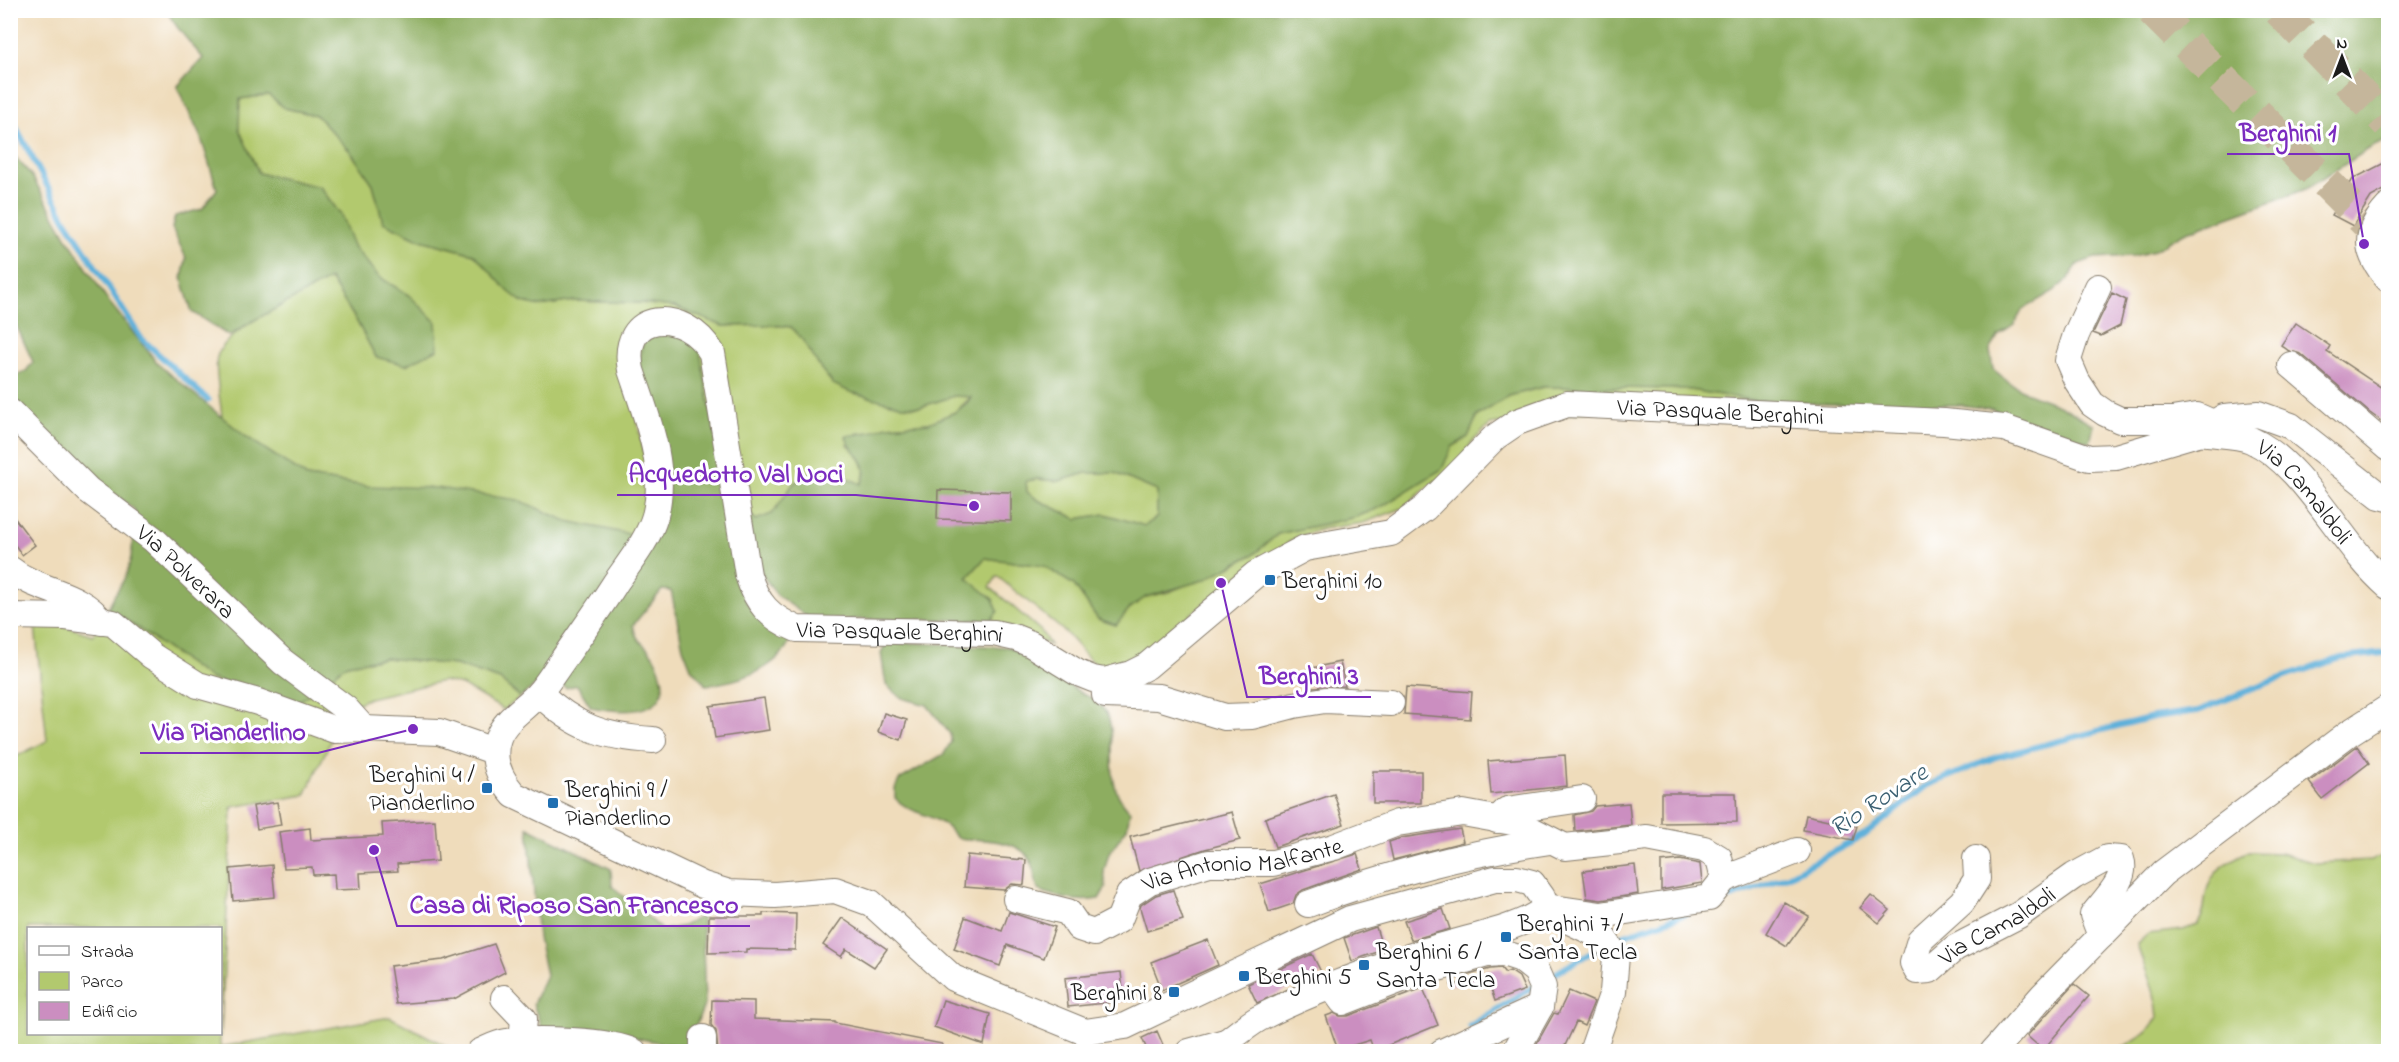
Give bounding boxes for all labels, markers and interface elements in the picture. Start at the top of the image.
north arrow [2312,27,2372,87]
text: N [2337,32,2348,56]
callout: Berghini 1 [2227,110,2349,154]
text: Berghini 1 [2238,116,2337,155]
street label: Via Pasquale Berghini [1615,391,1825,436]
street label: Via Camaldoli [2248,431,2359,553]
callout: Acquedotto Val Noci [617,451,856,495]
text: Acquedotto Val Noci [629,457,843,495]
street label: Via Polverara [127,516,243,629]
place label: Berghini 10 [1281,565,1382,600]
marker: Berghini 10 [1263,573,1277,587]
street label: Via Pasquale Berghini [795,614,1006,655]
callout: Berghini 3 [1247,653,1371,697]
text: Berghini 3 [1258,659,1359,698]
callout: Via Pianderlino [140,709,318,753]
text: Via Pianderlino [151,715,306,753]
water label: Rio Rovare [1823,755,1938,848]
place label: Berghini 4 / Pianderlino [369,759,476,822]
place label: Berghini 9 / Pianderlino [564,774,671,837]
marker: Berghini 4 / Pianderlino [480,781,494,795]
marker: Berghini 9 / Pianderlino [546,796,560,810]
street label: Via Antonio Malfante [1135,830,1349,902]
street label: Via Camaldoli [1931,879,2064,976]
callout: Casa di Riposo San Francesco [397,882,750,926]
text: Casa di Riposo San Francesco [409,888,739,926]
place label: Berghini 7 / Santa Tecla [1517,908,1637,971]
legend [27,927,222,1035]
marker: Berghini 7 / Santa Tecla [1499,930,1513,944]
place label: Berghini 6 / Santa Tecla [1375,936,1495,999]
text: Strada [81,940,134,966]
marker: Berghini 6 / Santa Tecla [1357,958,1371,972]
place label: Berghini 5 [1255,961,1352,996]
marker: Berghini 5 [1237,969,1251,983]
text: Parco [81,970,123,996]
place label: Berghini 8 [1070,977,1162,1012]
marker: Berghini 8 [1167,985,1181,999]
text: Edificio [81,1000,137,1026]

